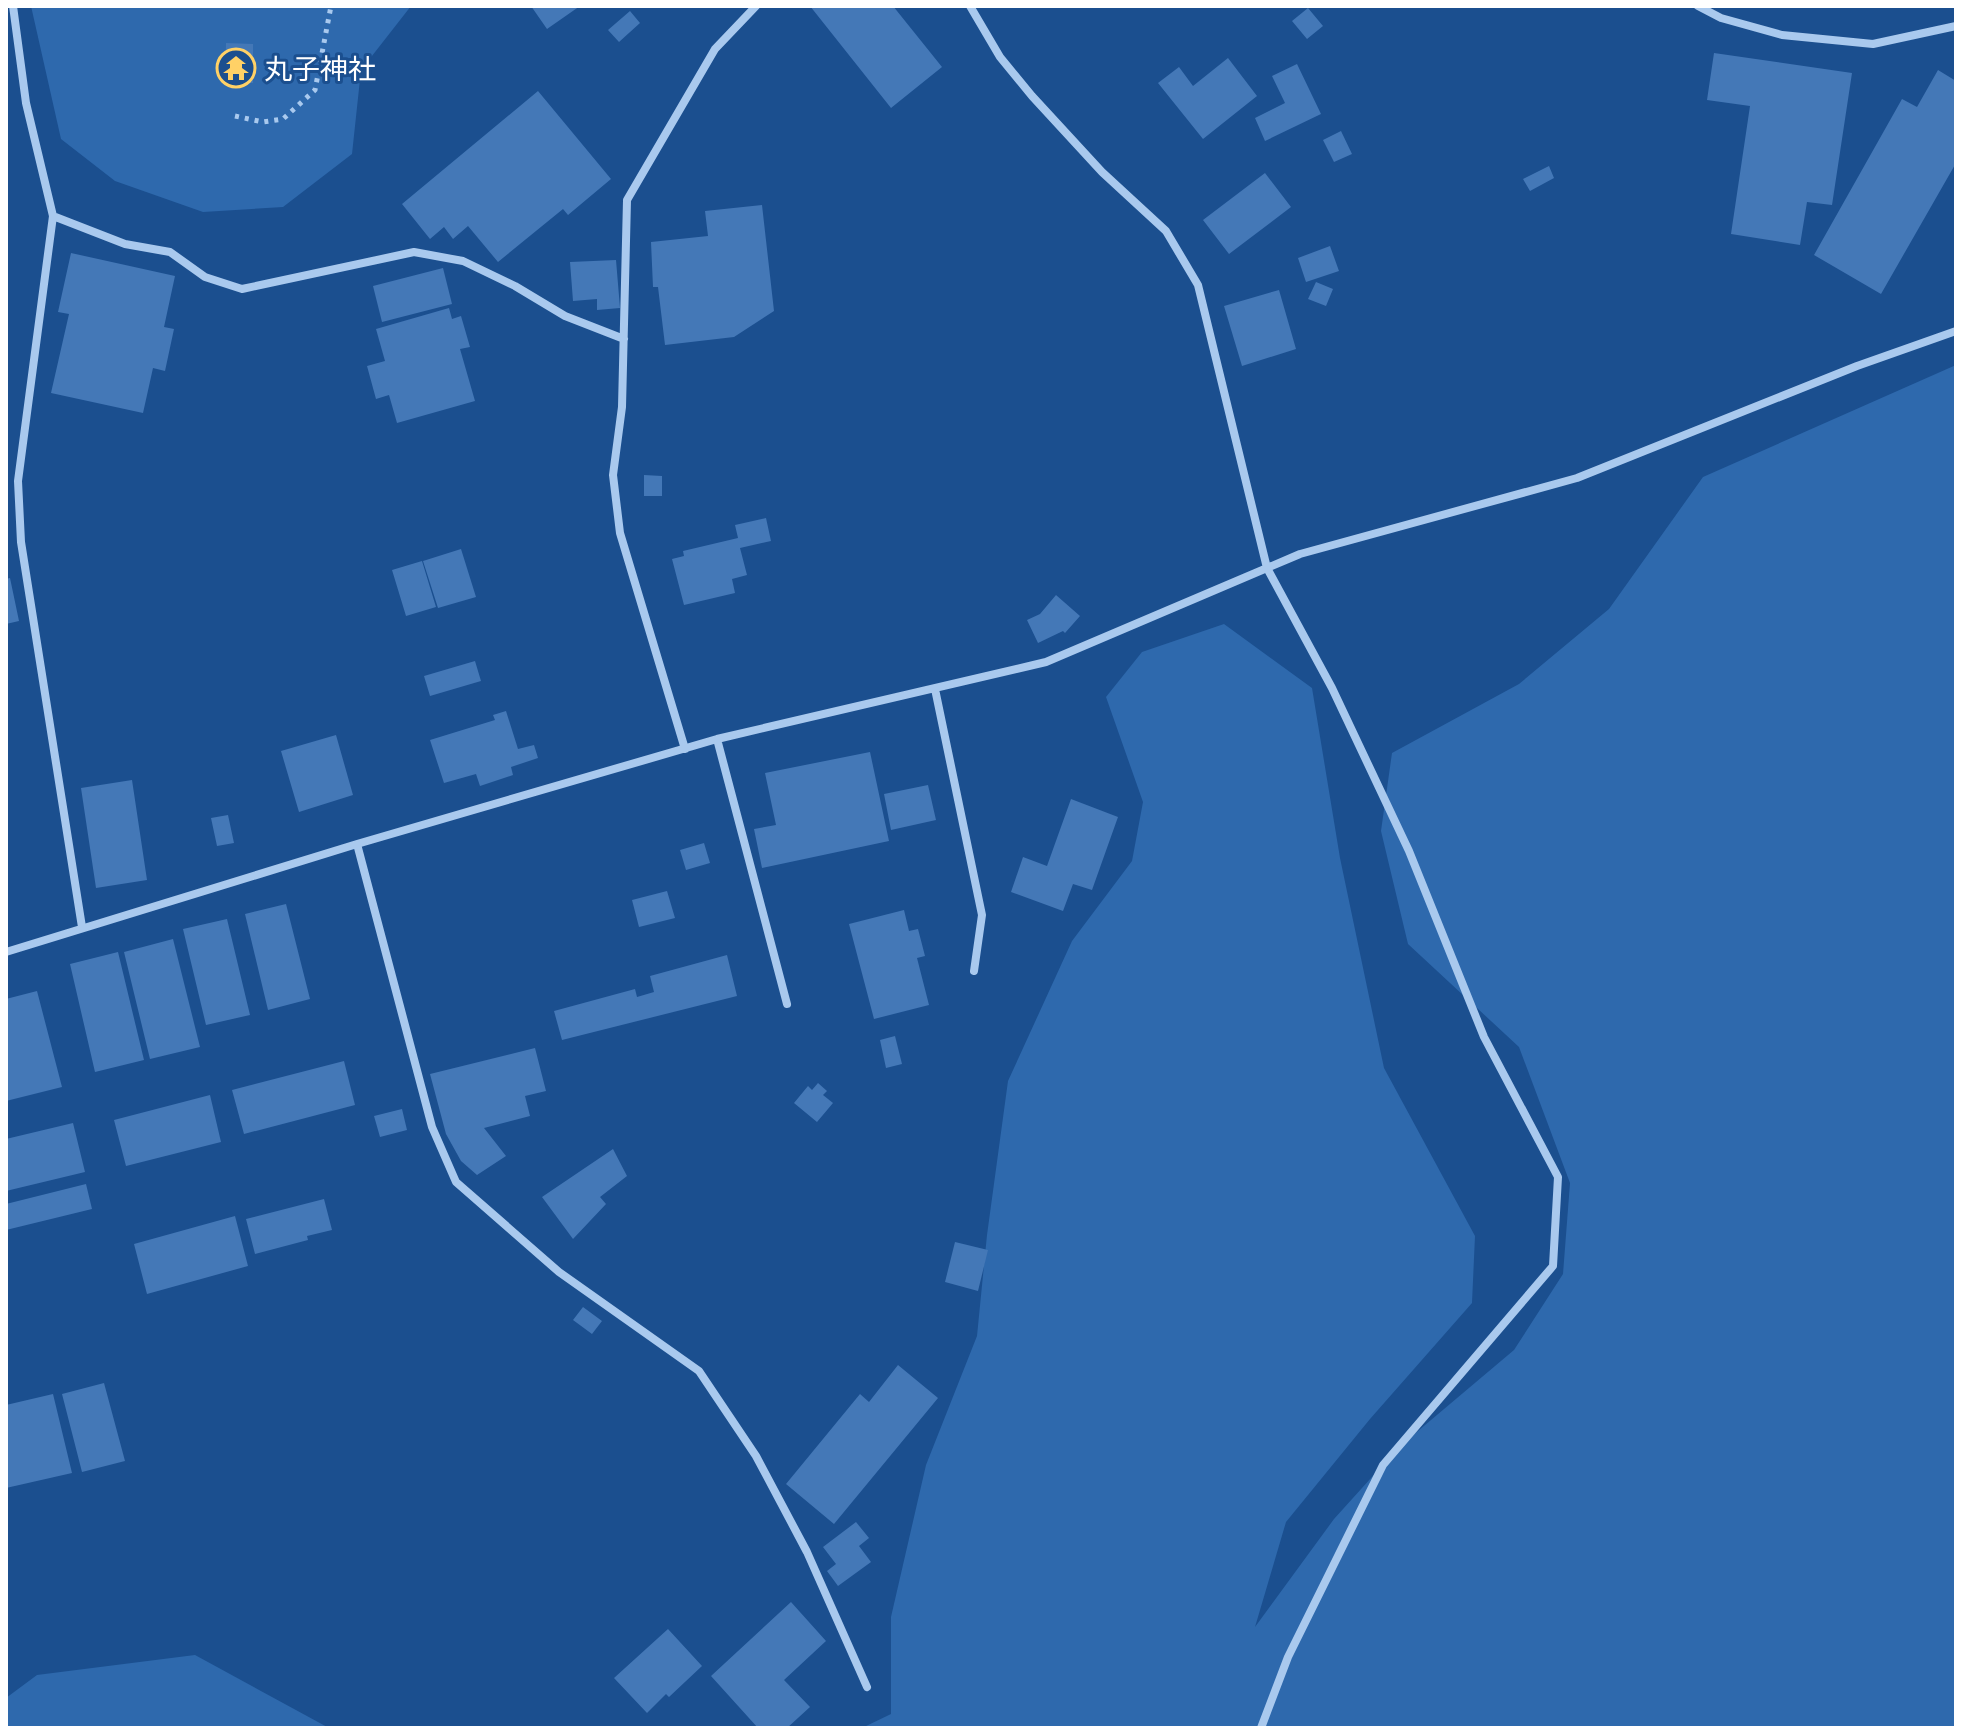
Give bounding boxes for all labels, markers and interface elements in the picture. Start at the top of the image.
temple icon: 丸子神社 [215,47,257,89]
place label: 丸子神社 [264,51,376,86]

